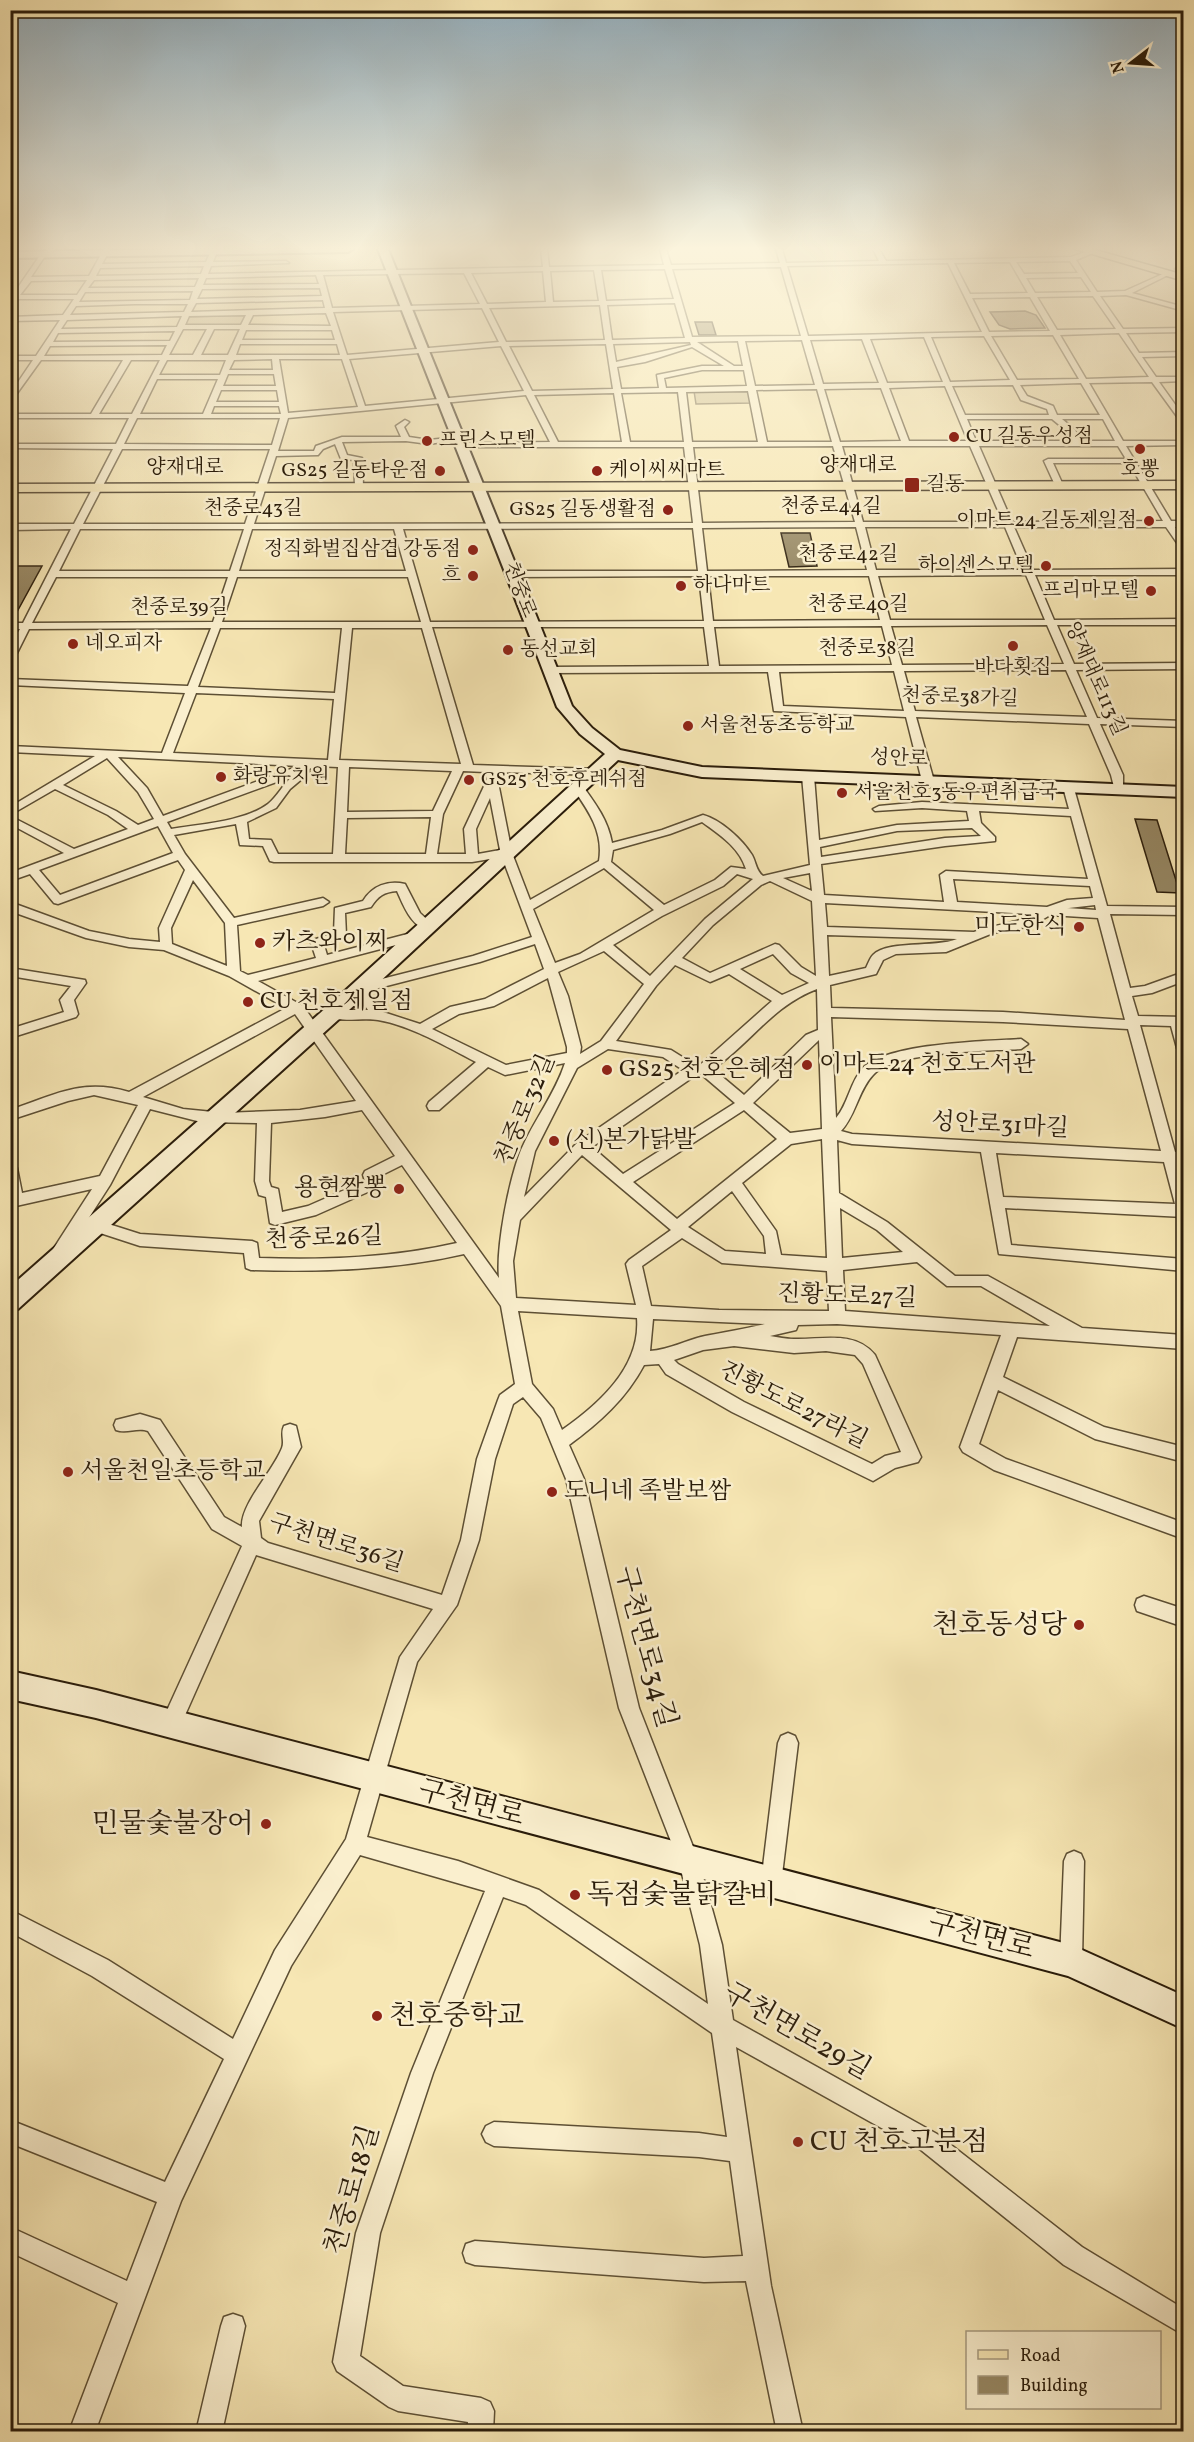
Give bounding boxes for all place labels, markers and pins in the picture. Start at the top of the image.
place label: CU 길동우성점 [966,423,1093,451]
place label: 프린스모텔 [439,427,536,455]
marker: CU 길동우성점 [947,430,961,444]
marker: 프린스모텔 [420,434,434,448]
marker: 호뽕 [1133,442,1147,456]
place label: 호뽕 [1121,456,1159,484]
place label: GS25 길동타운점 [281,457,428,485]
place label: 케이씨씨마트 [609,457,725,485]
marker: GS25 길동타운점 [433,464,447,478]
marker: 케이씨씨마트 [590,464,604,478]
place label: 길동 [926,471,965,499]
marker: 길동 [903,476,921,494]
place label: GS25 길동생활점 [509,496,656,524]
marker: GS25 길동생활점 [661,503,675,517]
place label: 이마트24 길동제일점 [956,507,1137,535]
marker: 이마트24 길동제일점 [1142,514,1156,528]
place label: 정직화벌집삼겹 강동점 [264,536,461,564]
marker: 정직화벌집삼겹 강동점 [466,543,480,557]
place label: 하이센스모텔 [918,552,1034,580]
marker: 하이센스모텔 [1039,559,1053,573]
place label: 흐 [442,562,461,590]
marker: 흐 [466,569,480,583]
place label: 하나마트 [693,572,770,600]
place label: 프리마모텔 [1042,577,1139,605]
marker: 하나마트 [674,579,688,593]
marker: 프리마모텔 [1144,584,1158,598]
place label: 네오피자 [85,630,163,658]
place label: 동선교회 [520,636,597,664]
marker: 네오피자 [66,637,80,651]
marker: 바다횟집 [1006,639,1020,653]
marker: 동선교회 [501,643,515,657]
place label: 바다횟집 [974,654,1052,682]
place label: 서울천동초등학교 [700,712,855,740]
marker: 서울천동초등학교 [681,719,695,733]
place label: 화랑유치원 [233,763,330,791]
place label: GS25 천호후레쉬점 [481,766,647,794]
marker: 화랑유치원 [214,770,228,784]
marker: GS25 천호후레쉬점 [462,773,476,787]
place label: 서울천호3동우편취급국 [854,779,1057,807]
marker: 서울천호3동우편취급국 [835,786,849,800]
place label: 미도한식 [974,910,1067,944]
marker: 미도한식 [1072,920,1086,934]
place label: 카츠와이찌 [272,926,388,960]
marker: 카츠와이찌 [253,936,267,950]
place label: CU 천호제일점 [260,985,413,1019]
marker: CU 천호제일점 [241,995,255,1009]
place label: 이마트24 천호도서관 [819,1048,1036,1082]
place label: GS25 천호은혜점 [619,1053,795,1087]
marker: 이마트24 천호도서관 [800,1058,814,1072]
marker: GS25 천호은혜점 [600,1063,614,1077]
place label: (신)본가닭발 [566,1124,697,1158]
marker: (신)본가닭발 [547,1134,561,1148]
place label: 용현짬뽕 [294,1172,387,1206]
marker: 용현짬뽕 [392,1182,406,1196]
place label: 서울천일초등학교 [80,1455,265,1489]
marker: 서울천일초등학교 [61,1465,75,1479]
place label: 도니네 족발보쌈 [564,1475,732,1509]
marker: 도니네 족발보쌈 [545,1485,559,1499]
place label: 천호동성당 [932,1606,1067,1645]
marker: 천호동성당 [1072,1618,1086,1632]
place label: 민물숯불장어 [92,1805,254,1844]
marker: 민물숯불장어 [259,1817,273,1831]
place label: 독점숯불닭갈비 [587,1876,776,1915]
marker: 독점숯불닭갈비 [568,1888,582,1902]
place label: 천호중학교 [389,1997,524,2036]
marker: 천호중학교 [370,2009,384,2023]
place label: CU 천호고분점 [810,2123,988,2162]
marker: CU 천호고분점 [791,2135,805,2149]

